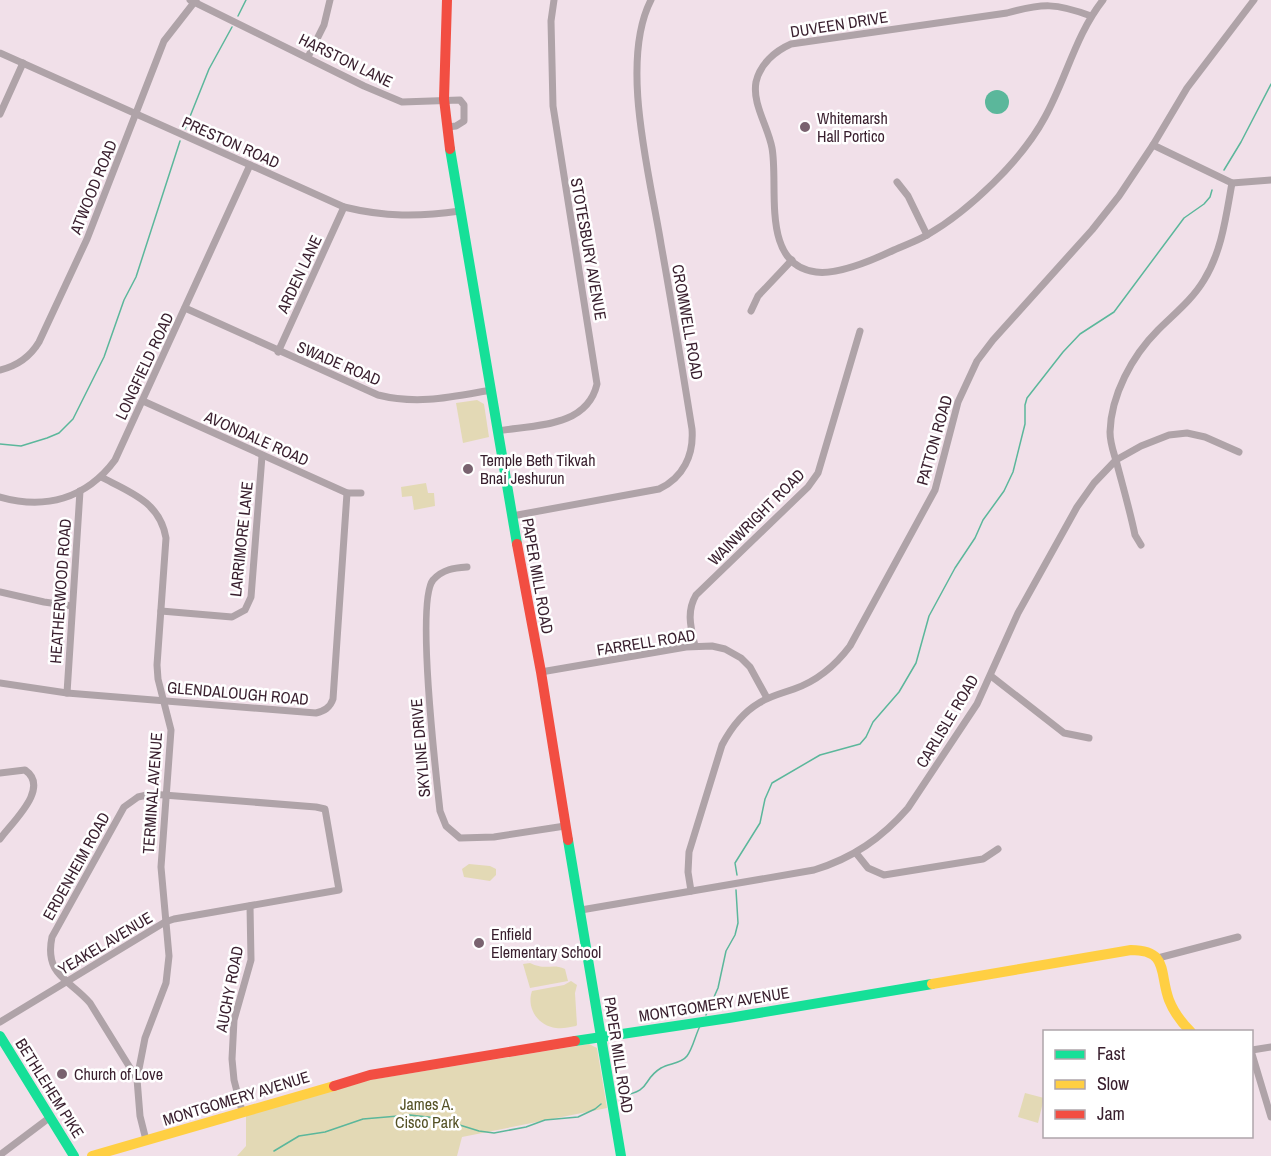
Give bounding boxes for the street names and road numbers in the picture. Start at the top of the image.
street label: DUVEEN DRIVE [789,5,889,43]
street label: HARSTON LANE [295,28,397,92]
street label: PRESTON ROAD [179,111,283,173]
street label: ATWOOD ROAD [64,137,122,238]
street label: STOTESBURY AVENUE [566,176,612,322]
street label: ARDEN LANE [271,231,327,318]
street label: CROMWELL ROAD [667,263,709,381]
street label: LONGFIELD ROAD [110,309,178,423]
street label: SWADE ROAD [294,335,384,391]
street label: PATTON ROAD [911,392,957,488]
street label: AVONDALE ROAD [200,405,313,471]
street label: WAINWRIGHT ROAD [703,464,809,570]
street label: LARRIMORE LANE [224,480,258,598]
street label: PAPER MILL ROAD [517,516,559,636]
street label: HEATHERWOOD ROAD [44,518,76,664]
street label: FARRELL ROAD [595,623,697,661]
street label: CARLISLE ROAD [911,670,983,772]
street label: GLENDALOUGH ROAD [166,676,310,710]
street label: SKYLINE DRIVE [405,698,435,798]
street label: TERMINAL AVENUE [137,731,167,855]
street label: ERDENHEIM ROAD [37,808,115,924]
street label: YEAKEL AVENUE [54,906,156,980]
street label: AUCHY ROAD [210,944,248,1035]
street label: MONTGOMERY AVENUE [637,981,791,1027]
street label: PAPER MILL ROAD [599,995,639,1115]
street label: BETHLEHEM PIKE [11,1034,89,1142]
street label: MONTGOMERY AVENUE [160,1065,312,1131]

